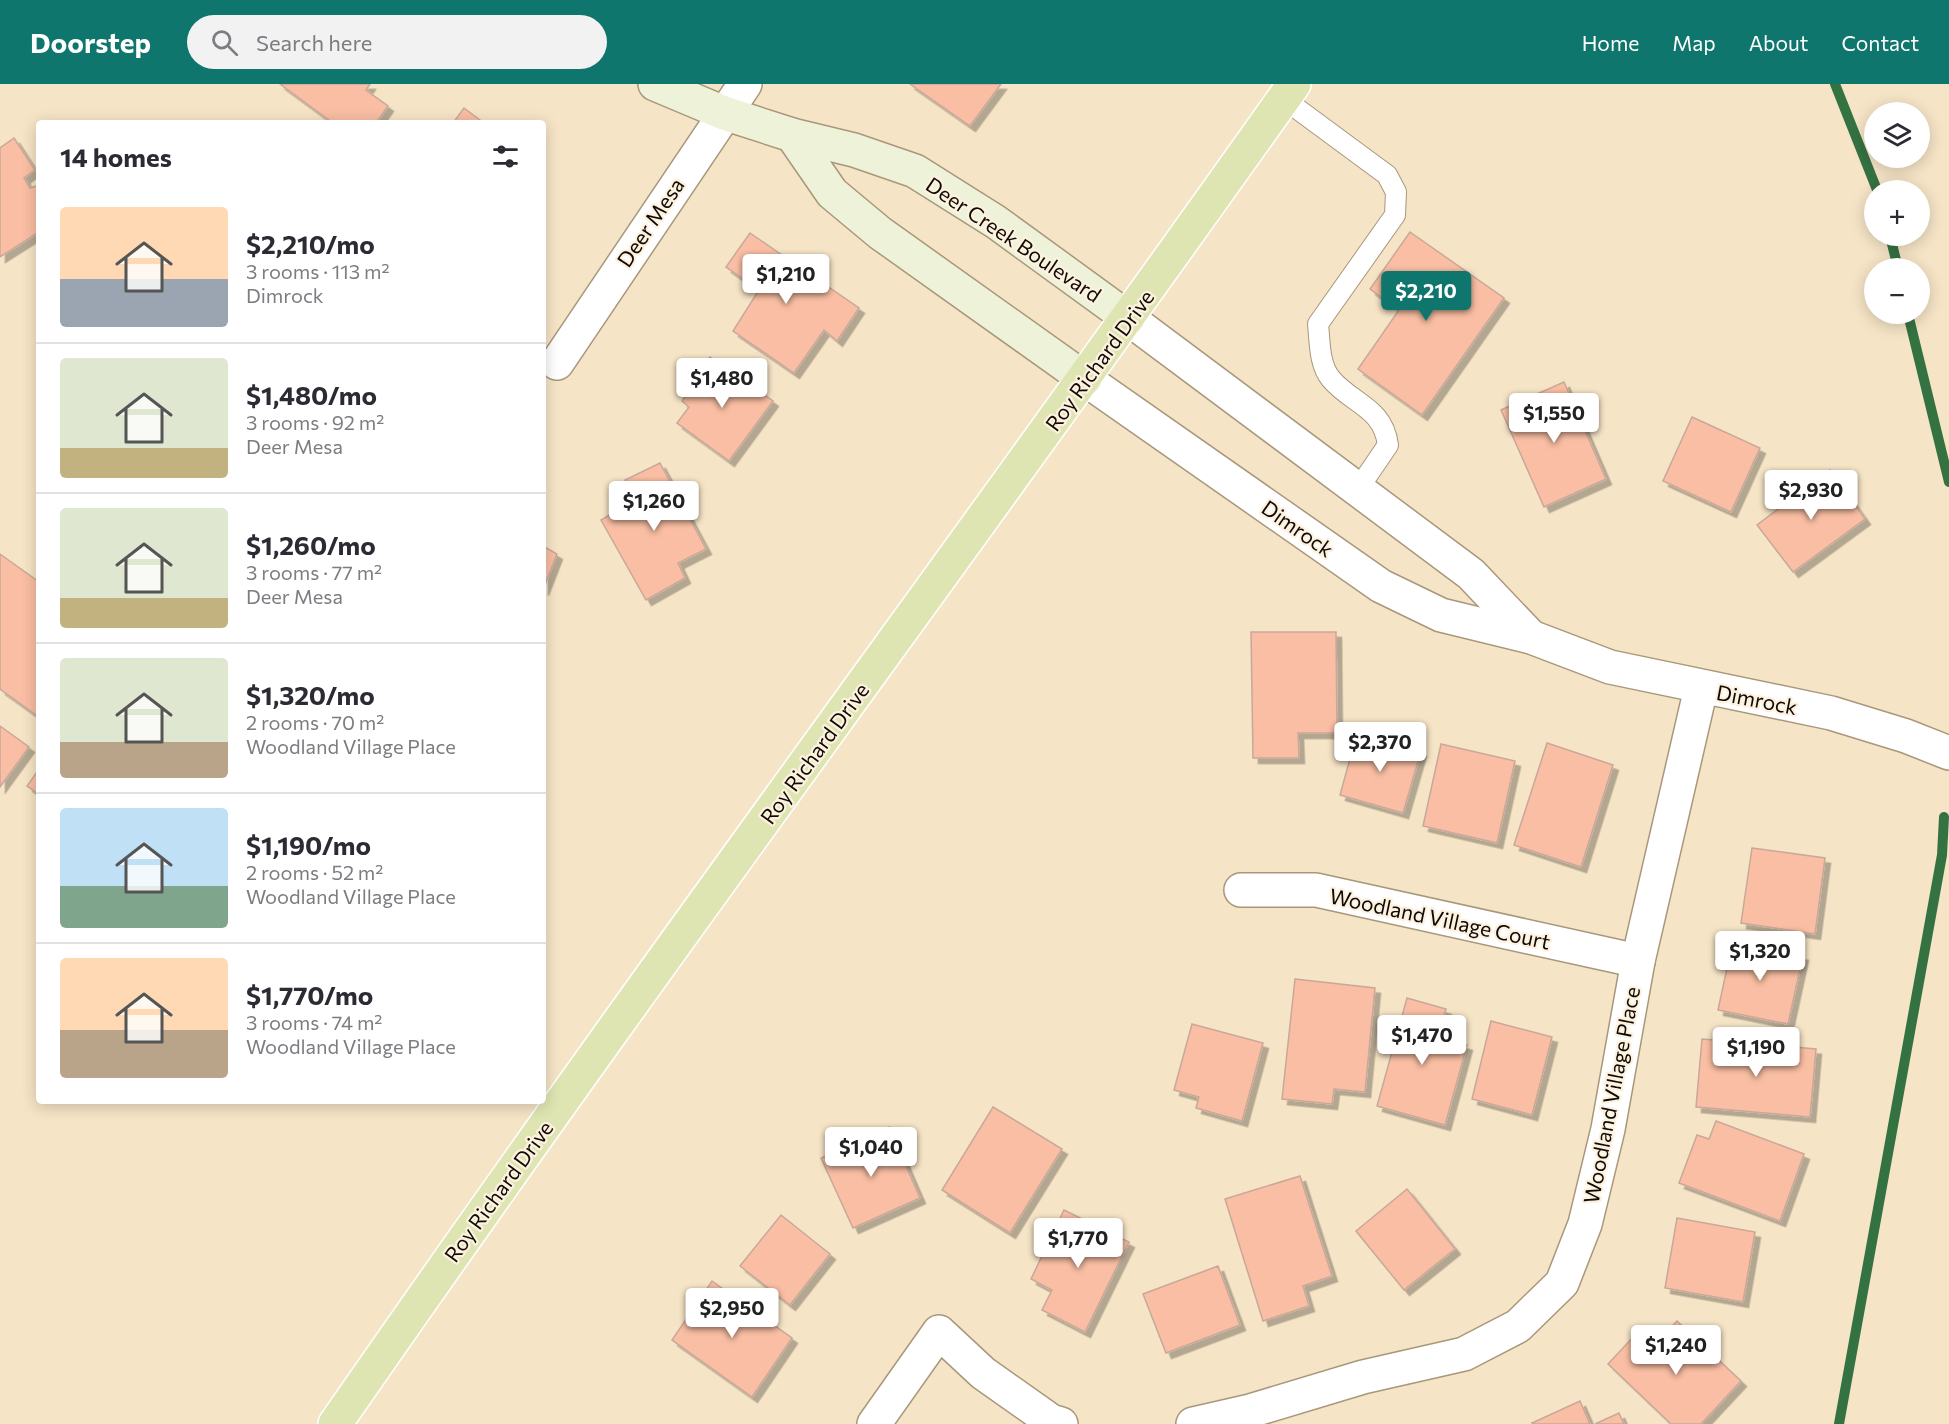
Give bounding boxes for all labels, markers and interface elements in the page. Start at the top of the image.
search box [187,15,607,69]
text: Doorstep [30,25,151,59]
icon: search [208,26,241,59]
text: Search here [256,29,372,56]
text: Home [1582,30,1639,55]
text: Map [1672,30,1716,55]
text: About [1749,30,1808,55]
text: Contact [1841,30,1919,55]
map controls [1864,102,1930,324]
button: layers [1864,102,1930,168]
icon: filters [489,140,522,173]
text: 14 homes [60,141,172,172]
street label: Deer Creek Boulevard [922,171,1106,307]
street label: Deer Mesa [611,173,689,271]
button: + [1864,180,1930,246]
text: $2,210/mo [246,228,375,259]
icon: home [108,231,180,303]
pin: $1,210 [737,254,835,305]
button: − [1864,258,1930,324]
text: 3 rooms · 113 m² [246,259,390,283]
text: $1,210 [756,261,816,285]
pin: $2,210 [1377,271,1475,322]
text: $2,210 [1395,278,1457,302]
text: Dimrock [246,283,324,307]
street label: Roy Richard Drive [1039,285,1159,435]
pin: $1,480 [673,358,771,409]
text: $1,480 [690,365,754,389]
text: $1,480/mo [246,379,377,410]
icon: home [108,382,180,454]
pin: $1,550 [1505,393,1603,444]
text: $1,550 [1523,400,1585,424]
text: 3 rooms · 92 m² [246,410,384,434]
text: Deer Mesa [246,434,343,458]
pin: $2,930 [1762,470,1860,521]
text: $2,930 [1779,477,1843,501]
pin: $1,260 [605,481,703,532]
text: $1,260 [623,488,685,512]
street label: Dimrock [1257,494,1339,562]
text: $1,260/mo [246,529,376,560]
icon: home [108,532,180,604]
text: 3 rooms · 77 m² [246,560,382,584]
text: Deer Mesa [246,584,343,608]
street label: Roy Richard Drive [754,678,874,828]
text: $1,320/mo [246,679,375,710]
street label: Dimrock [1715,679,1799,719]
icon: home [108,682,180,754]
text: 2 rooms · 70 m² [246,710,384,734]
pin: $2,370 [1331,722,1429,773]
text: $2,370 [1348,729,1412,753]
text: Woodland Village Place [246,734,456,758]
text: $1,190/mo [246,829,371,860]
icon: home [108,832,180,904]
text: 2 rooms · 52 m² [246,860,383,884]
street label: Woodland Village Court [1327,882,1553,954]
text: Woodland Village Place [246,884,456,908]
pin: $1,320 [1711,931,1809,982]
text: $1,320 [1729,938,1791,962]
text: $1,770/mo [246,979,373,1010]
icon: home [108,982,180,1054]
street label: Woodland Village Place [1578,984,1644,1206]
text: 3 rooms · 74 m² [246,1010,382,1034]
pin: $1,470 [1373,1015,1471,1066]
text: $1,470 [1391,1022,1453,1046]
pin: $1,190 [1707,1027,1805,1078]
text: Woodland Village Place [246,1034,456,1058]
text: $1,190 [1727,1034,1785,1058]
street label: Roy Richard Drive [438,1116,558,1266]
pin: $1,040 [822,1127,920,1178]
text: $1,040 [839,1134,903,1158]
pin: $1,770 [1029,1218,1127,1269]
text: $1,770 [1048,1225,1108,1249]
pin: $2,950 [683,1288,781,1339]
text: $2,950 [700,1295,764,1319]
pin: $1,240 [1627,1325,1725,1376]
text: $1,240 [1645,1332,1707,1356]

